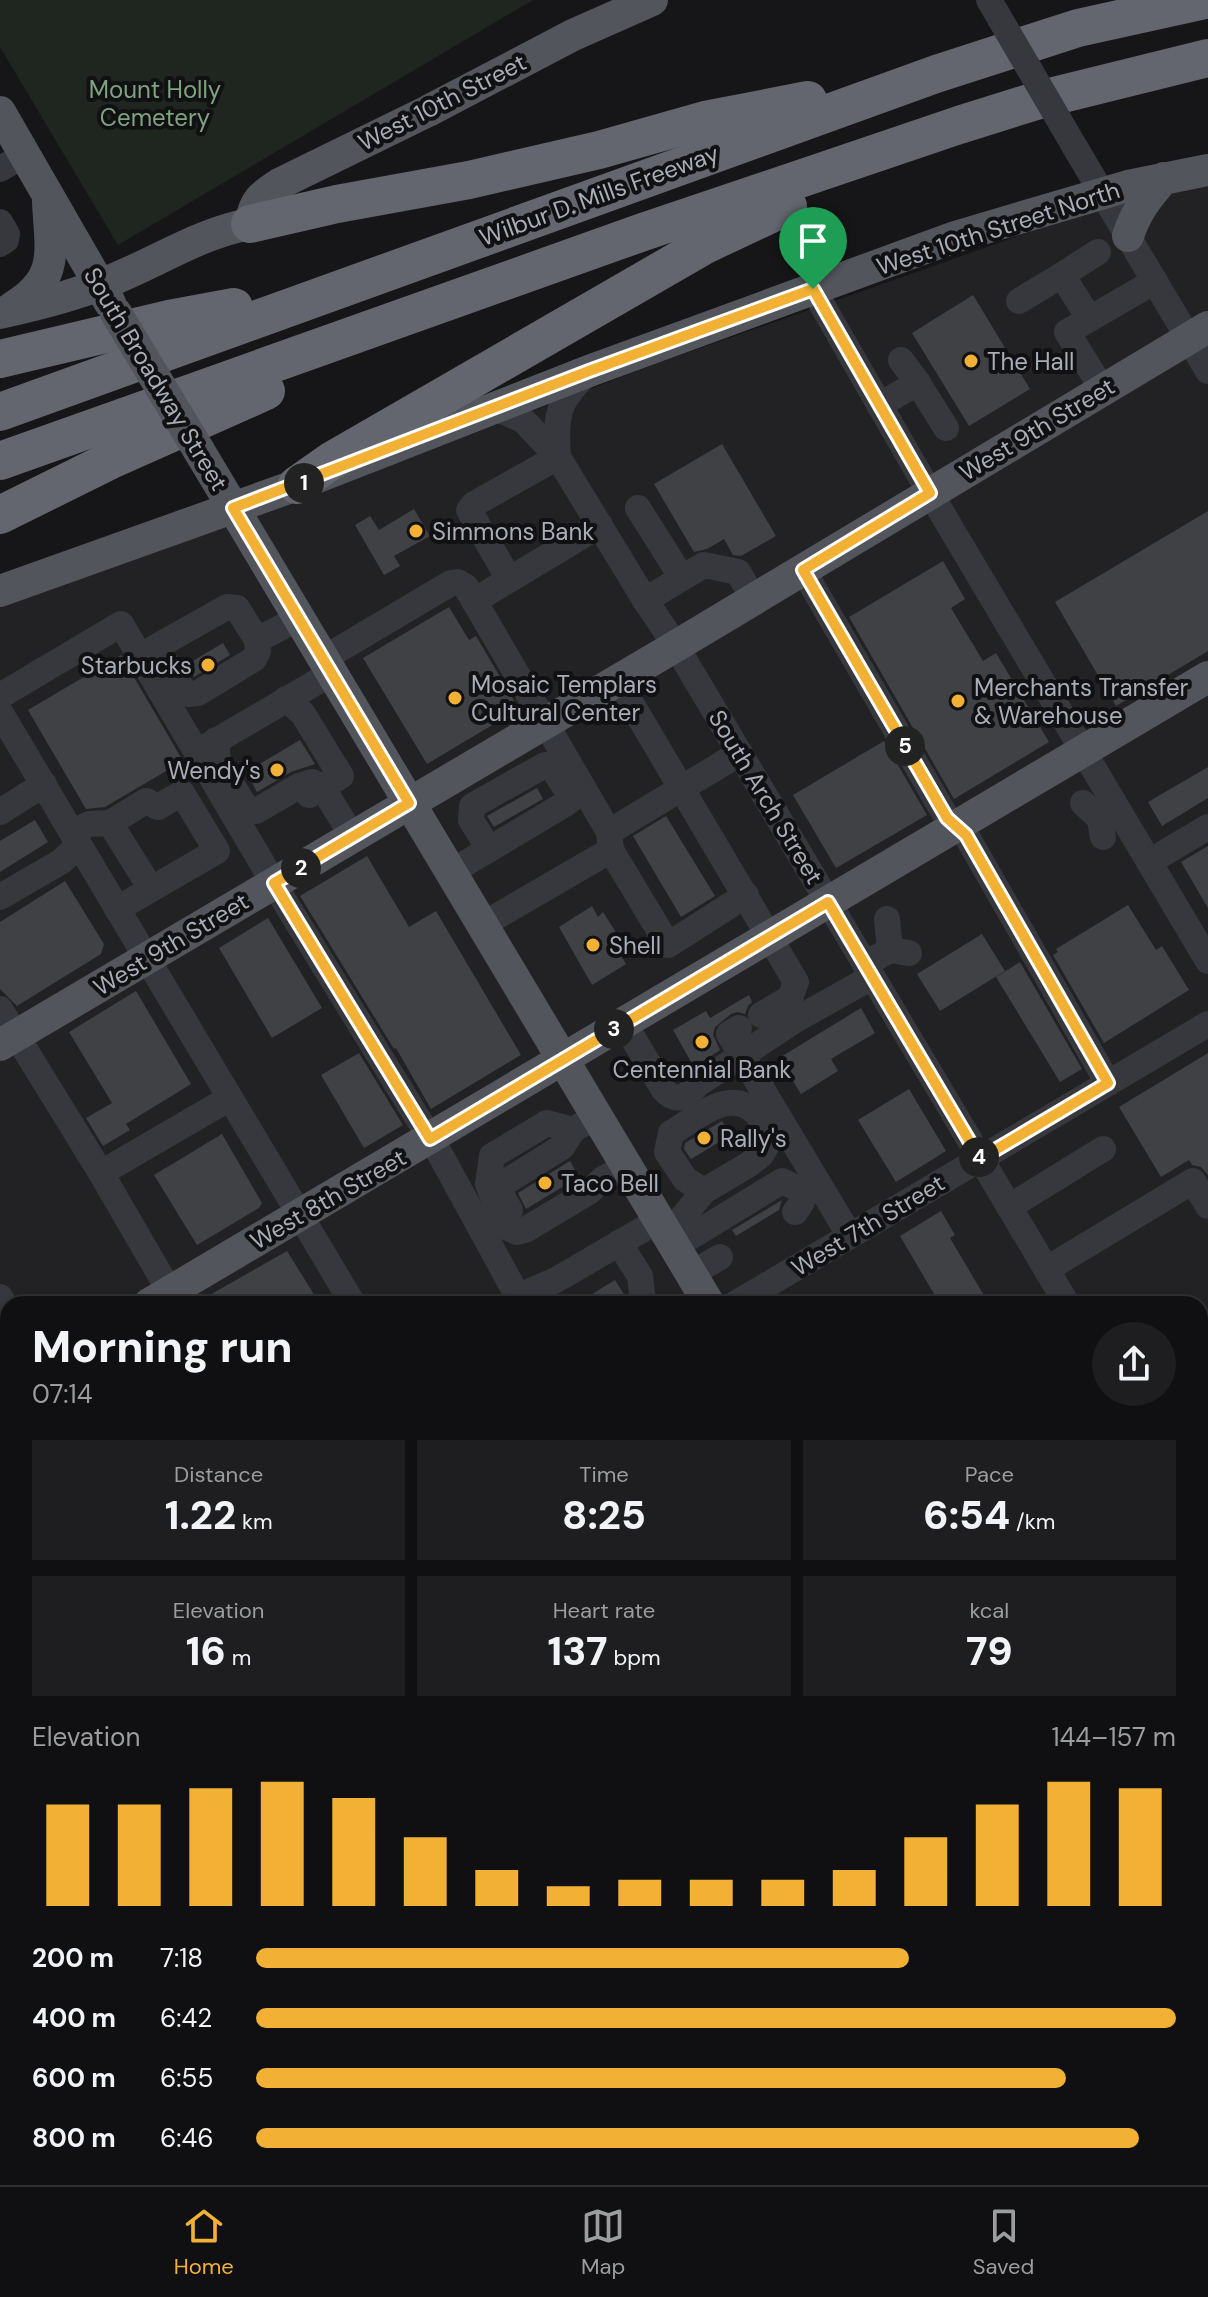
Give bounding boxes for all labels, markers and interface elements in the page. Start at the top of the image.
street label: West 10th Street [353,46,531,158]
park label: Mount Holly Cemetery [89,74,221,133]
street label: Wilbur D. Mills Freeway [475,137,723,253]
street label: West 10th Street North [873,174,1123,282]
pin [779,207,847,289]
icon: arrive [791,219,835,263]
street label: South Broadway Street [77,262,235,496]
place label: The Hall [987,346,1074,377]
marker: The Hall [962,352,980,370]
street label: West 9th Street [954,370,1120,488]
pin: 1 [284,463,324,503]
text: 1 [300,468,308,497]
place label: Simmons Bank [432,516,594,547]
marker: Simmons Bank [407,522,425,540]
place label: Starbucks [81,650,192,681]
marker: Starbucks [199,656,217,674]
place label: Mosaic Templars Cultural Center [471,669,657,728]
place label: Merchants Transfer & Warehouse [974,672,1189,731]
marker: Mosaic Templars Cultural Center [446,689,464,707]
marker: Merchants Transfer & Warehouse [949,692,967,710]
street label: South Arch Street [702,704,830,890]
pin: 5 [885,726,925,766]
text: 5 [898,731,912,760]
place label: Wendy's [167,755,261,786]
marker: Wendy's [268,761,286,779]
pin: 2 [281,848,321,888]
text: 2 [295,853,307,882]
street label: West 9th Street [88,885,254,1003]
place label: Shell [609,930,661,961]
marker: Shell [584,936,602,954]
pin: 3 [594,1009,634,1049]
text: 3 [607,1014,621,1043]
marker: Centennial Bank [693,1033,711,1051]
place label: Centennial Bank [613,1054,791,1085]
place label: Rally's [720,1123,787,1154]
marker: Rally's [695,1129,713,1147]
pin: 4 [959,1137,999,1177]
street label: West 8th Street [244,1142,412,1256]
text: 4 [972,1142,986,1171]
street label: West 7th Street [786,1167,950,1283]
place label: Taco Bell [561,1168,659,1199]
marker: Taco Bell [536,1174,554,1192]
text: Morning run [32,1318,293,1376]
button: share [1092,1322,1176,1406]
text: 07:14 [32,1377,92,1411]
text: Distance [174,1460,263,1489]
text: Time [579,1460,629,1489]
text: Pace [965,1460,1014,1489]
text: 1.22 [165,1489,236,1541]
text: 8:25 [562,1489,646,1541]
text: 6:54 [923,1489,1010,1541]
text: km [236,1507,273,1536]
text: /km [1010,1507,1055,1536]
text: Elevation [173,1596,265,1625]
text: Heart rate [553,1596,655,1625]
text: kcal [969,1596,1009,1625]
text: 16 [186,1625,226,1677]
text: 137 [547,1625,608,1677]
text: 79 [966,1625,1013,1677]
text: m [226,1643,251,1672]
text: bpm [608,1643,661,1672]
text: Elevation [32,1720,140,1754]
text: 144–157 m [1051,1720,1176,1754]
text: 200 m [32,1941,114,1975]
text: 7:18 [160,1941,203,1975]
text: 400 m [32,2001,116,2035]
text: 6:42 [160,2001,212,2035]
text: 600 m [32,2061,116,2095]
text: 6:55 [160,2061,213,2095]
text: 800 m [32,2121,116,2155]
text: 6:46 [160,2121,214,2155]
tab: Home [174,2204,234,2281]
tab: Map [581,2204,625,2281]
tab: Saved [973,2204,1034,2281]

